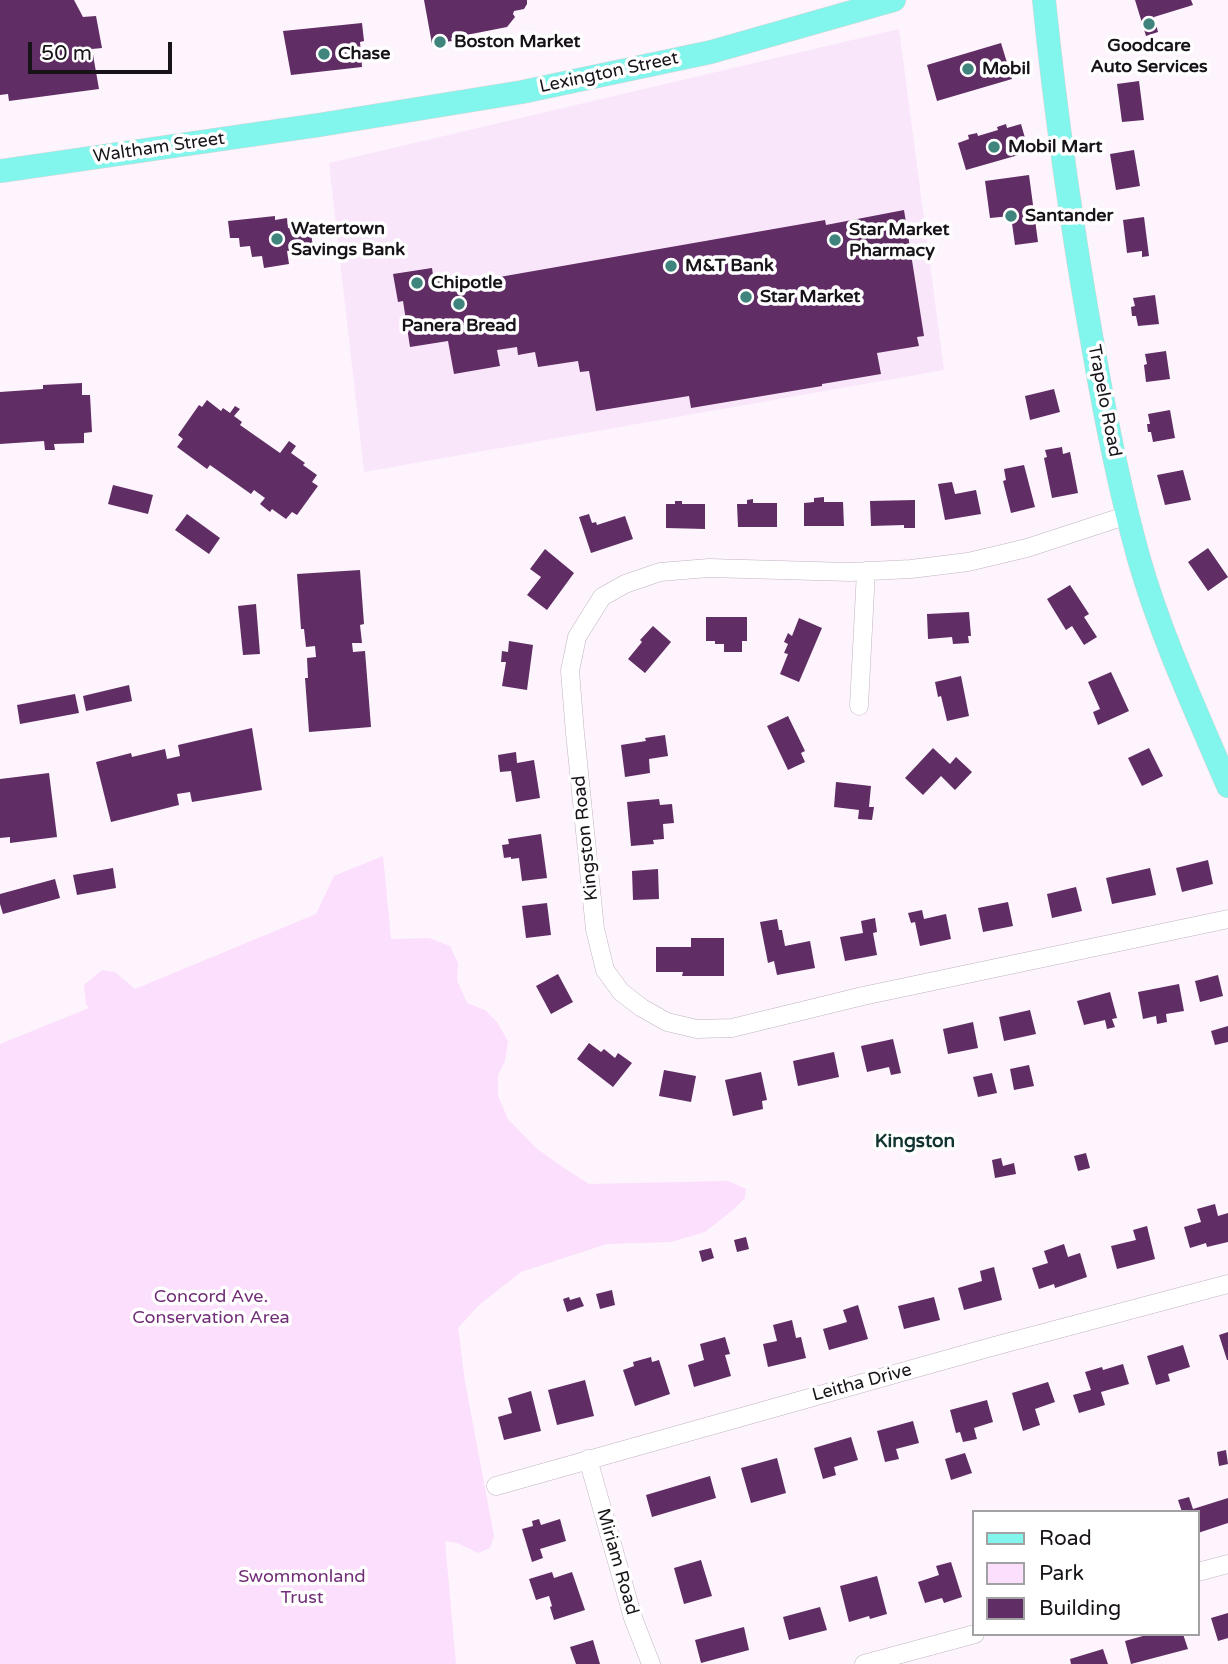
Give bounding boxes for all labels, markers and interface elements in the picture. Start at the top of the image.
marker: Goodcare Auto Services [1141,16,1157,32]
scale bar [32,28,175,72]
place label: Boston Market [454,31,580,53]
marker: Boston Market [432,34,448,50]
place label: Goodcare Auto Services [1090,35,1208,78]
text: 50 m [41,41,92,66]
place label: Chase [338,43,390,65]
marker: Chase [316,46,332,62]
street label: Lexington Street [537,48,681,98]
place label: Mobil [982,58,1030,80]
marker: Mobil [960,61,976,77]
street label: Waltham Street [92,128,226,168]
place label: Mobil Mart [1008,136,1102,158]
marker: Mobil Mart [986,139,1002,155]
place label: Santander [1025,205,1113,227]
marker: Santander [1003,208,1019,224]
place label: Watertown Savings Bank [291,218,405,260]
place label: Star Market Pharmacy [849,219,949,262]
marker: Watertown Savings Bank [269,231,285,247]
marker: Star Market Pharmacy [827,232,843,248]
place label: M&T Bank [685,255,774,277]
marker: M&T Bank [663,258,679,274]
place label: Chipotle [431,272,503,294]
marker: Chipotle [409,275,425,291]
place label: Star Market [760,286,860,308]
marker: Star Market [738,289,754,305]
marker: Panera Bread [451,296,467,312]
place label: Panera Bread [401,315,517,337]
street label: Trapelo Road [1083,343,1125,459]
street label: Kingston Road [569,774,603,902]
district label: Kingston [875,1131,955,1153]
park label: Concord Ave. Conservation Area [132,1286,290,1328]
street label: Leitha Drive [810,1359,914,1407]
street label: Miriam Road [592,1506,642,1618]
legend [972,1510,1200,1636]
text: Road [1039,1526,1092,1551]
text: Park [1039,1561,1084,1586]
park label: Swommonland Trust [238,1566,366,1608]
text: Building [1039,1596,1121,1621]

